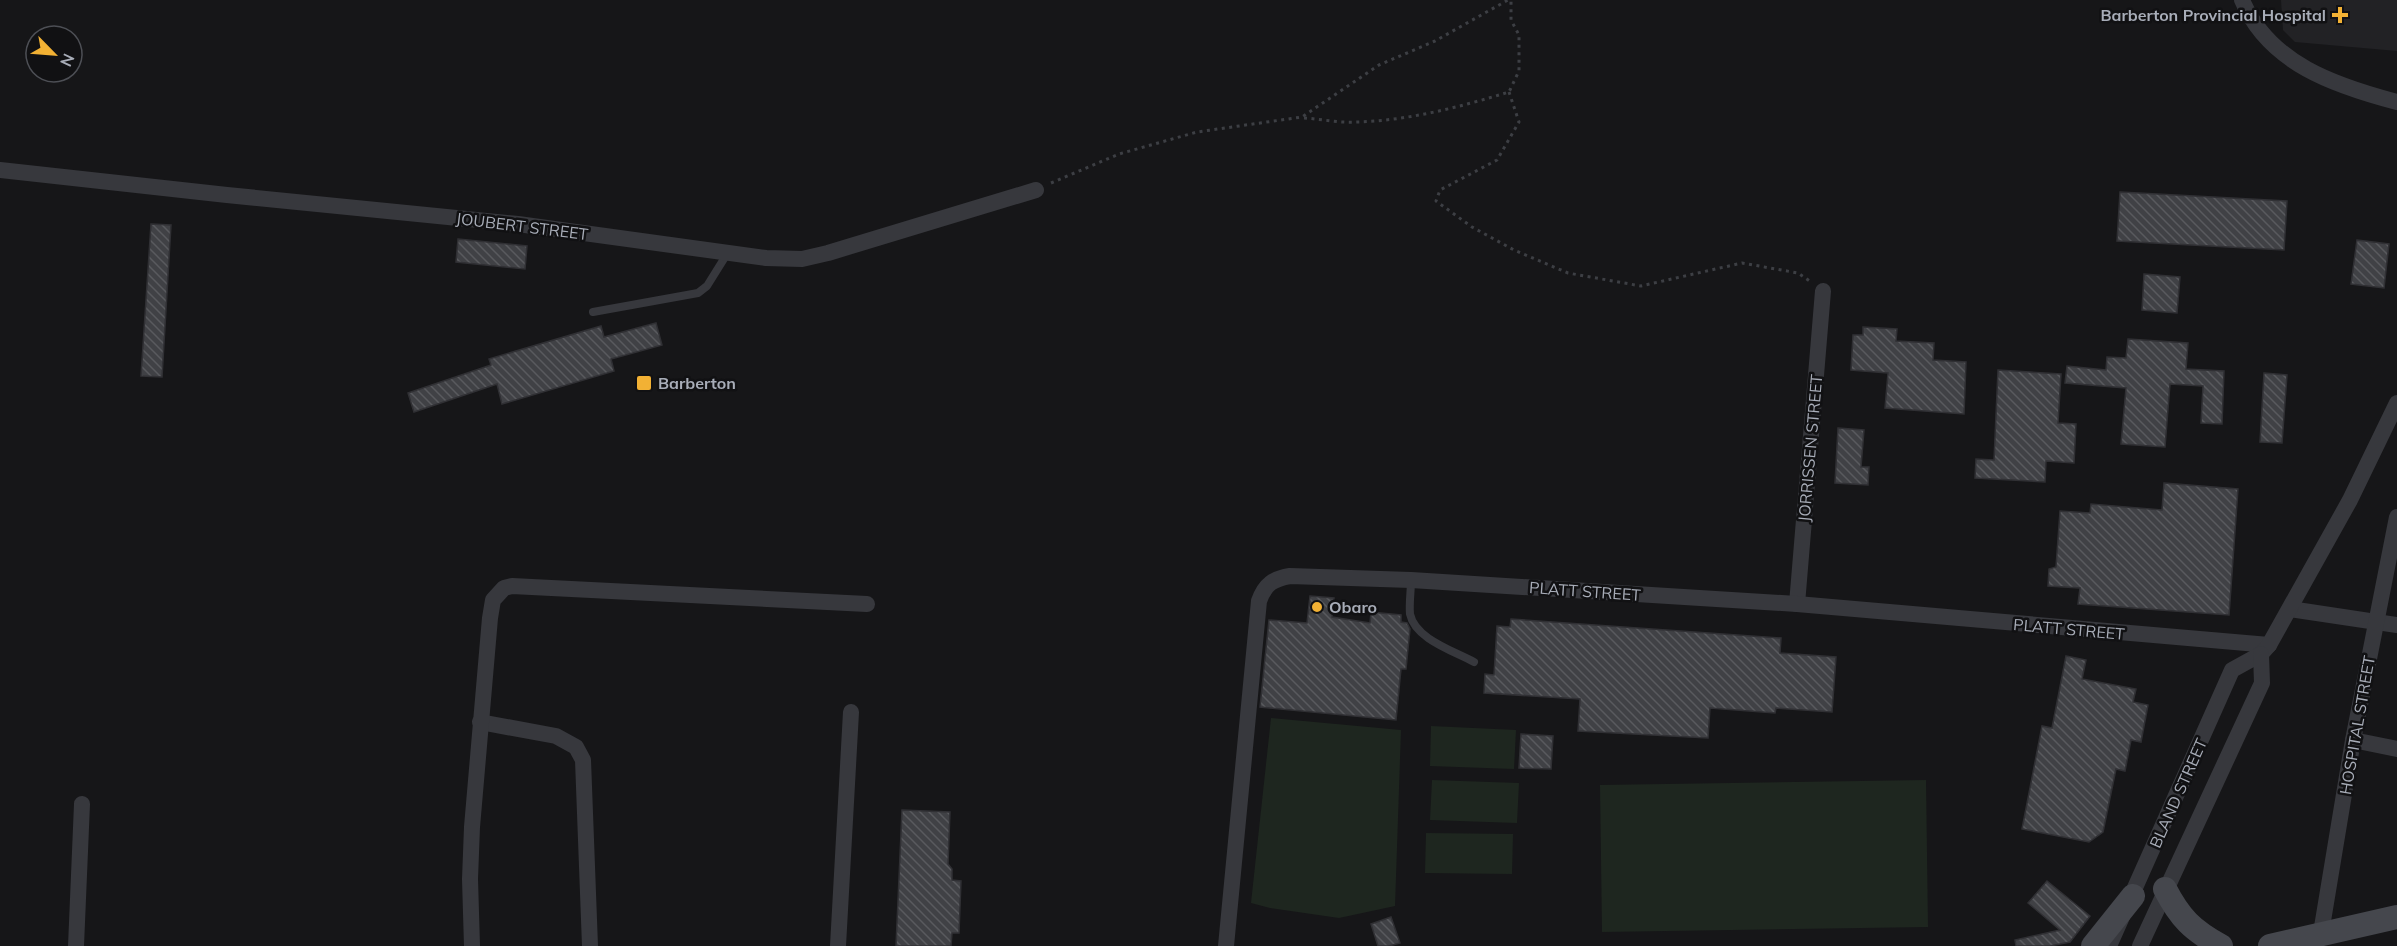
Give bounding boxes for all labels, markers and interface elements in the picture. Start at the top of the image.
place label: Barberton Provincial Hospital [2100,5,2326,25]
marker: Barberton Provincial Hospital [2331,6,2349,24]
north arrow [24,24,84,84]
text: N [56,51,79,70]
street label: JOUBERT STREET [455,208,590,244]
place label: Barberton [658,373,736,393]
street label: JORRISSEN STREET [1794,373,1826,523]
marker: Barberton [635,374,653,392]
street label: PLATT STREET [1529,577,1642,605]
place label: Obaro [1329,597,1377,617]
marker: Obaro [1310,600,1324,614]
street label: PLATT STREET [2012,614,2126,644]
street label: HOSPITAL STREET [2335,654,2379,796]
street label: BLAND STREET [2145,735,2211,851]

